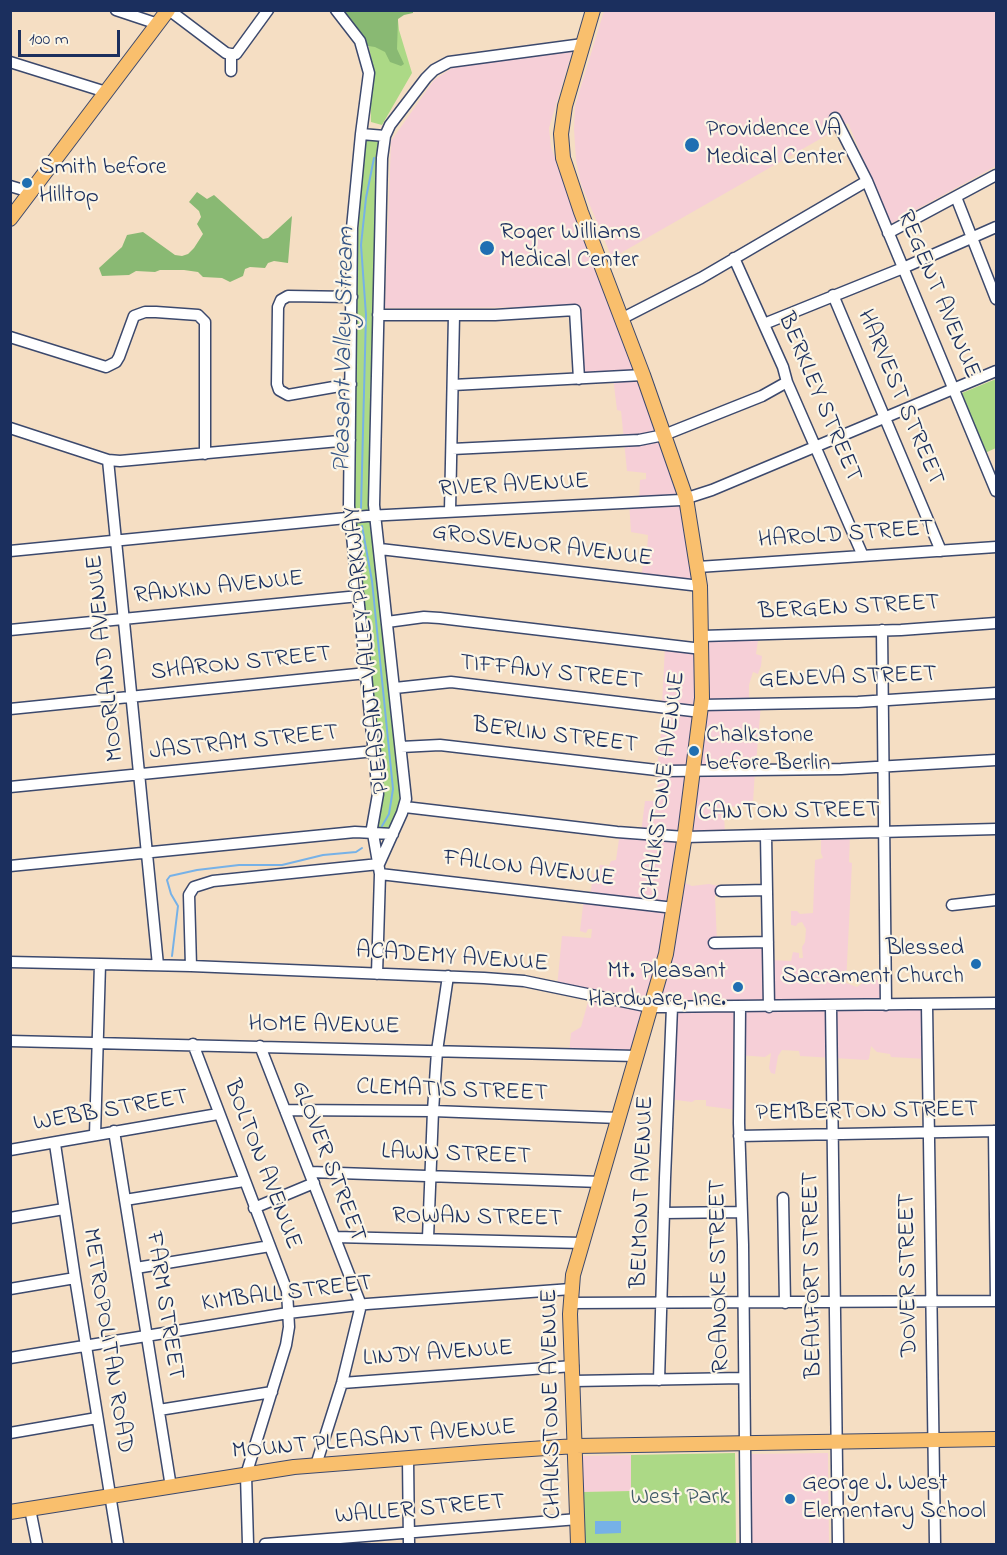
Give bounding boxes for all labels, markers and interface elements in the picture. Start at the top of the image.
scale bar [21,18,123,56]
text: 100 m [29,27,69,53]
place label: Providence VA Medical Center [706,117,845,173]
marker: Providence VA Medical Center [683,136,701,154]
place label: Smith before Hilltop [39,155,167,211]
marker: Smith before Hilltop [20,176,34,190]
street label: REGENT AVENUE [889,207,985,383]
place label: Roger Williams Medical Center [500,220,641,276]
water label: Pleasant Valley Stream [328,227,364,473]
marker: Roger Williams Medical Center [478,239,496,257]
street label: HARVEST STREET [849,306,949,490]
street label: BERKLEY STREET [769,309,867,487]
street label: RIVER AVENUE [438,469,590,505]
street label: PLEASANT VALLEY PARKWAY [340,505,398,795]
street label: HAROLD STREET [757,516,935,556]
street label: GROSVENOR AVENUE [430,519,654,575]
street label: MOORLAND AVENUE [82,553,132,763]
street label: RANKIN AVENUE [133,566,305,612]
street label: BERGEN STREET [758,590,940,628]
street label: SHARON STREET [150,641,332,689]
street label: TIFFANY STREET [458,650,644,698]
street label: GENEVA STREET [759,662,937,696]
street label: CHALKSTONE AVENUE [637,670,693,902]
street label: BERLIN STREET [471,713,639,761]
street label: JASTRAM STREET [148,720,340,768]
place label: Chalkstone before Berlin [706,723,830,779]
marker: Chalkstone before Berlin [687,744,701,758]
street label: CANTON STREET [698,797,880,829]
street label: FALLON AVENUE [442,845,616,895]
place label: Blessed Sacrament Church [782,936,964,992]
street label: ACADEMY AVENUE [355,938,549,980]
marker: Blessed Sacrament Church [969,957,983,971]
place label: Mt. Pleasant Hardware, Inc. [588,959,726,1015]
marker: Mt. Pleasant Hardware, Inc. [731,980,745,994]
street label: HOME AVENUE [248,1011,400,1043]
street label: CLEMATIS STREET [356,1074,548,1110]
street label: BOLTON AVENUE [215,1076,307,1254]
street label: GLOVER STREET [283,1077,371,1247]
street label: WEBB STREET [31,1084,191,1140]
street label: BELMONT AVENUE [626,1095,662,1289]
street label: PEMBERTON STREET [756,1097,978,1129]
street label: LAWN STREET [381,1139,531,1173]
street label: BEAUFORT STREET [798,1171,830,1379]
street label: ROANOKE STREET [705,1179,737,1373]
street label: DOVER STREET [894,1193,926,1357]
street label: ROWAN STREET [392,1203,562,1235]
street label: METROPOLITAN ROAD [74,1226,138,1456]
street label: FARM STREET [137,1230,189,1382]
street label: KIMBALL STREET [200,1270,374,1320]
street label: CHALKSTONE AVENUE [537,1288,569,1520]
street label: LINDY AVENUE [362,1335,514,1375]
street label: MOUNT PLEASANT AVENUE [231,1414,517,1468]
place label: George J. West Elementary School [802,1471,986,1527]
park label: West Park [631,1485,729,1513]
street label: WALLER STREET [334,1489,506,1533]
marker: George J. West Elementary School [783,1492,797,1506]

